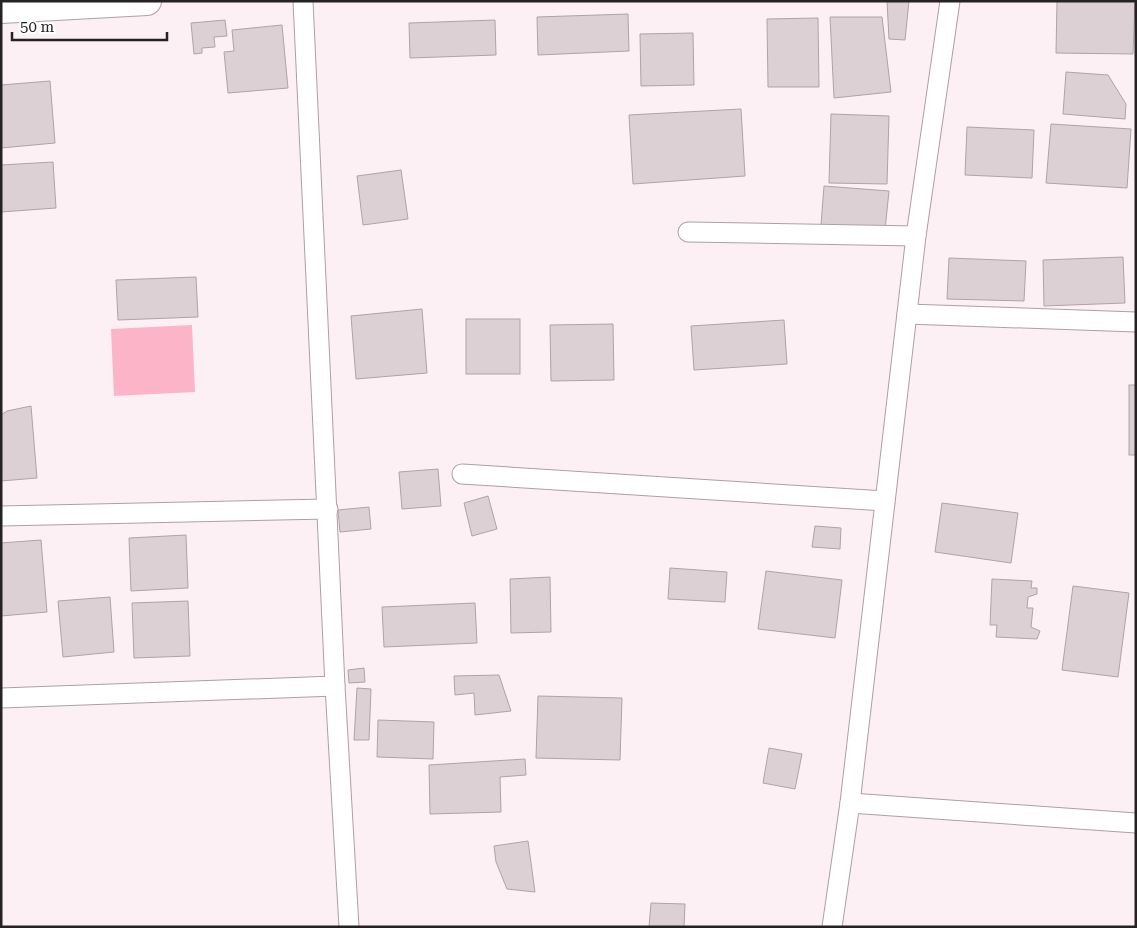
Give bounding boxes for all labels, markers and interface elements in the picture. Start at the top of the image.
scale bar [12,10,168,42]
text: 50 m [20,18,55,36]

